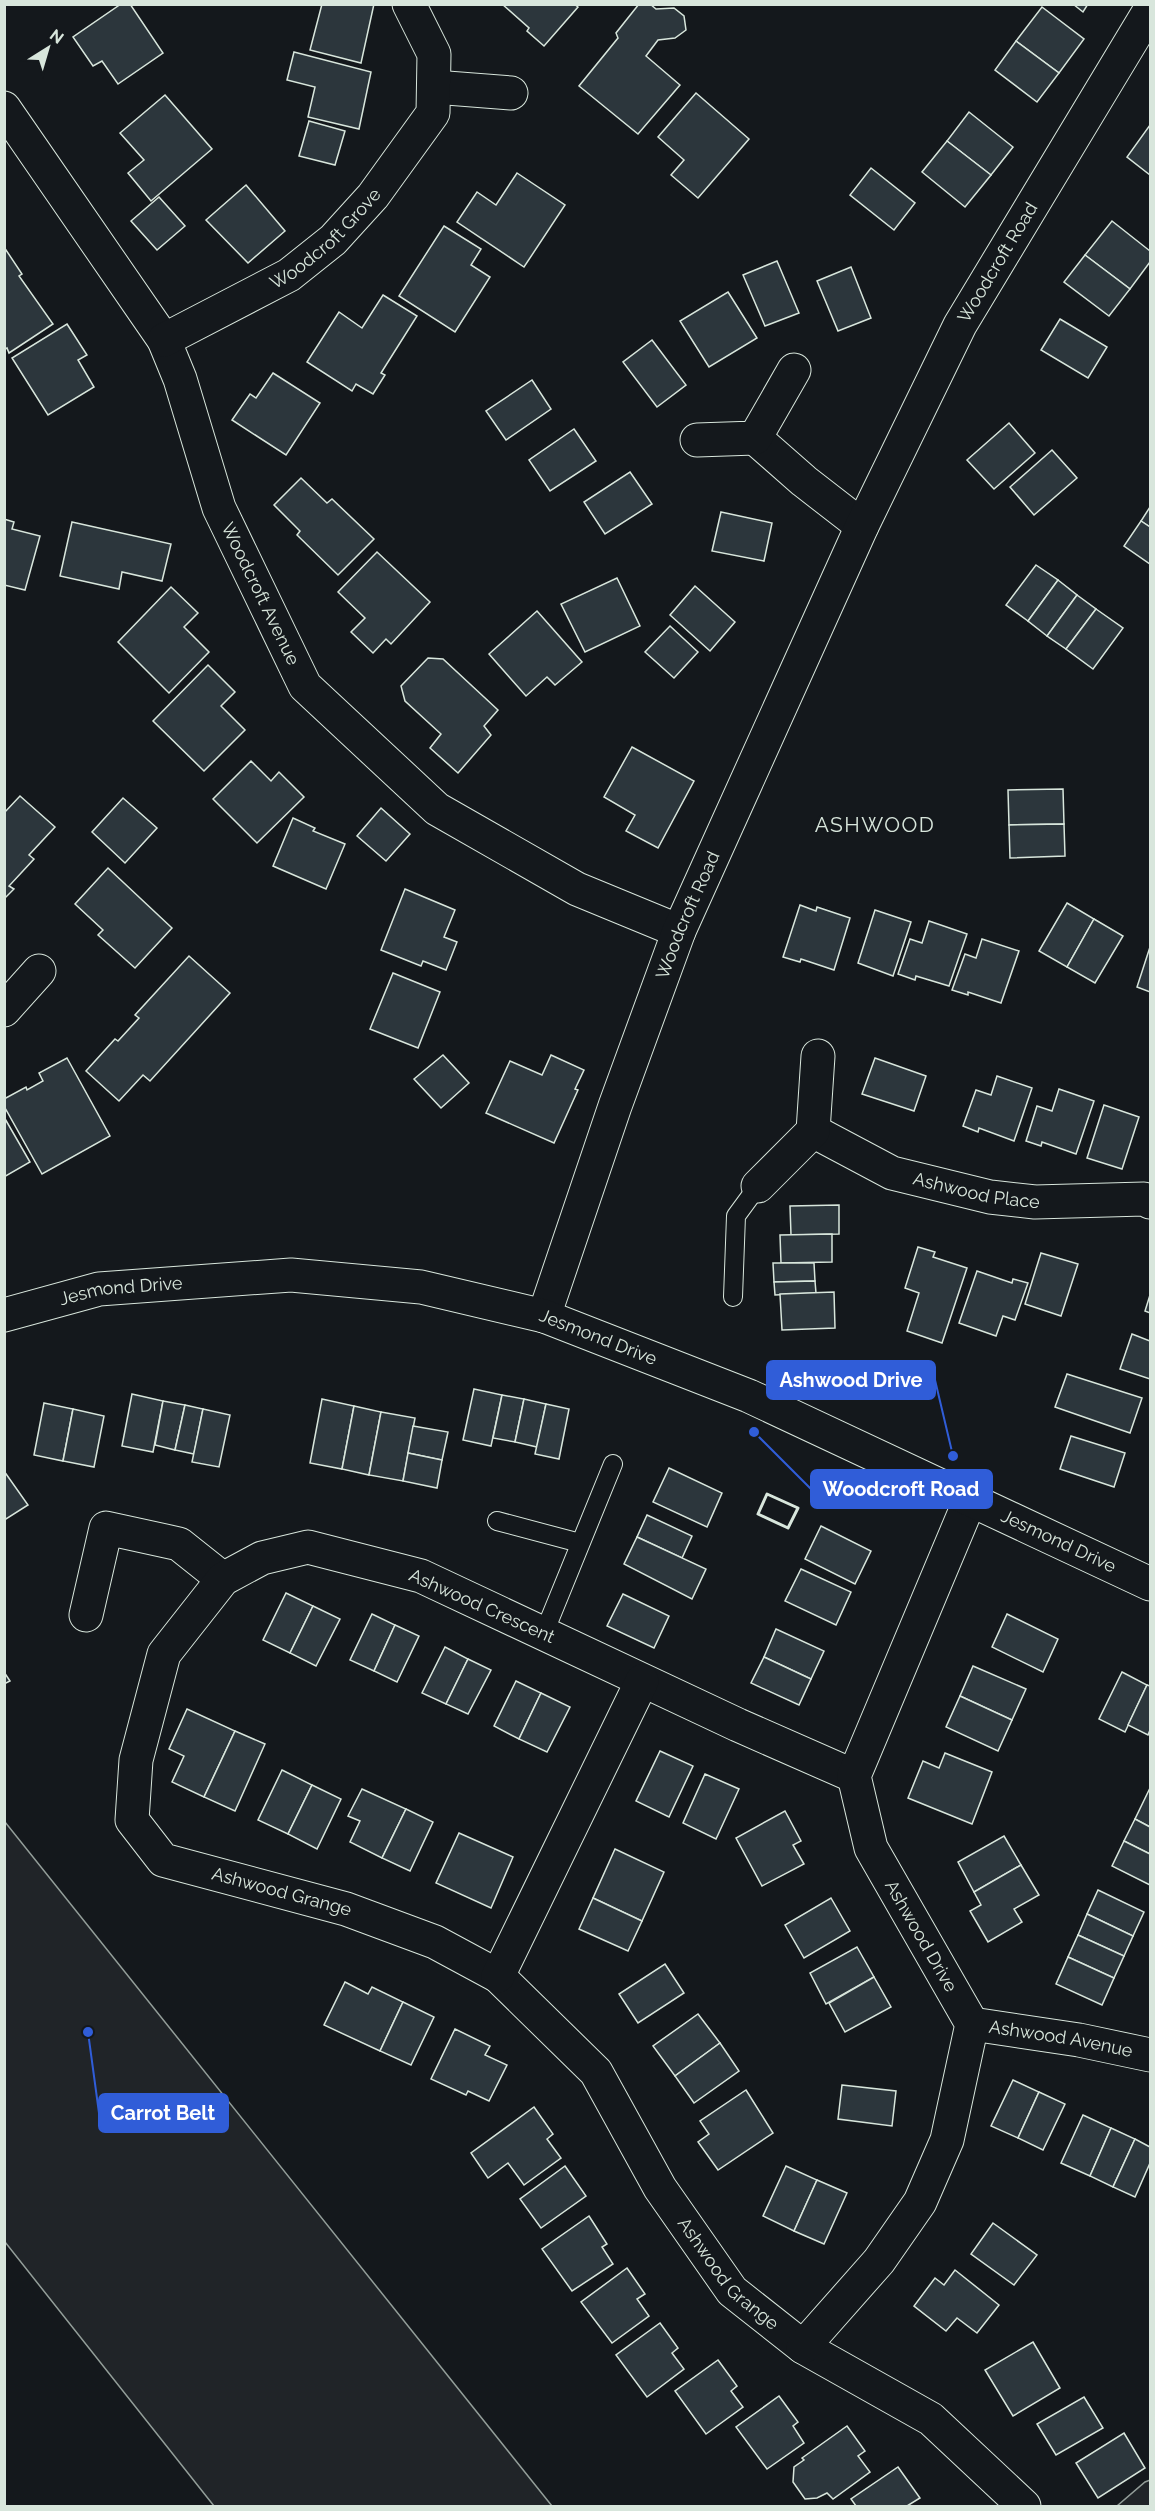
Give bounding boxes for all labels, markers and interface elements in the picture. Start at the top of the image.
north arrow [18,18,78,78]
text: N [46,25,67,48]
street label: Woodcroft Grove [266,184,385,293]
street label: Woodcroft Road [953,198,1042,326]
street label: Woodcroft Avenue [217,519,304,669]
district label: ASHWOOD [815,812,935,837]
street label: Woodcroft Road [651,848,724,982]
street label: Ashwood Place [911,1168,1041,1213]
street label: Jesmond Drive [57,1272,184,1309]
street label: Jesmond Drive [537,1304,660,1369]
callout: Ashwood Drive [767,1361,935,1399]
text: Ashwood Drive [779,1368,923,1392]
callout: Woodcroft Road [811,1470,992,1508]
text: Woodcroft Road [822,1477,980,1501]
street label: Jesmond Drive [998,1505,1120,1577]
street label: Ashwood Crescent [406,1564,558,1647]
street label: Ashwood Grange [210,1863,355,1920]
street label: Ashwood Drive [881,1876,962,1996]
street label: Ashwood Avenue [988,2016,1135,2061]
callout: Carrot Belt [99,2094,228,2132]
text: Carrot Belt [111,2101,216,2125]
street label: Ashwood Grange [674,2213,784,2334]

